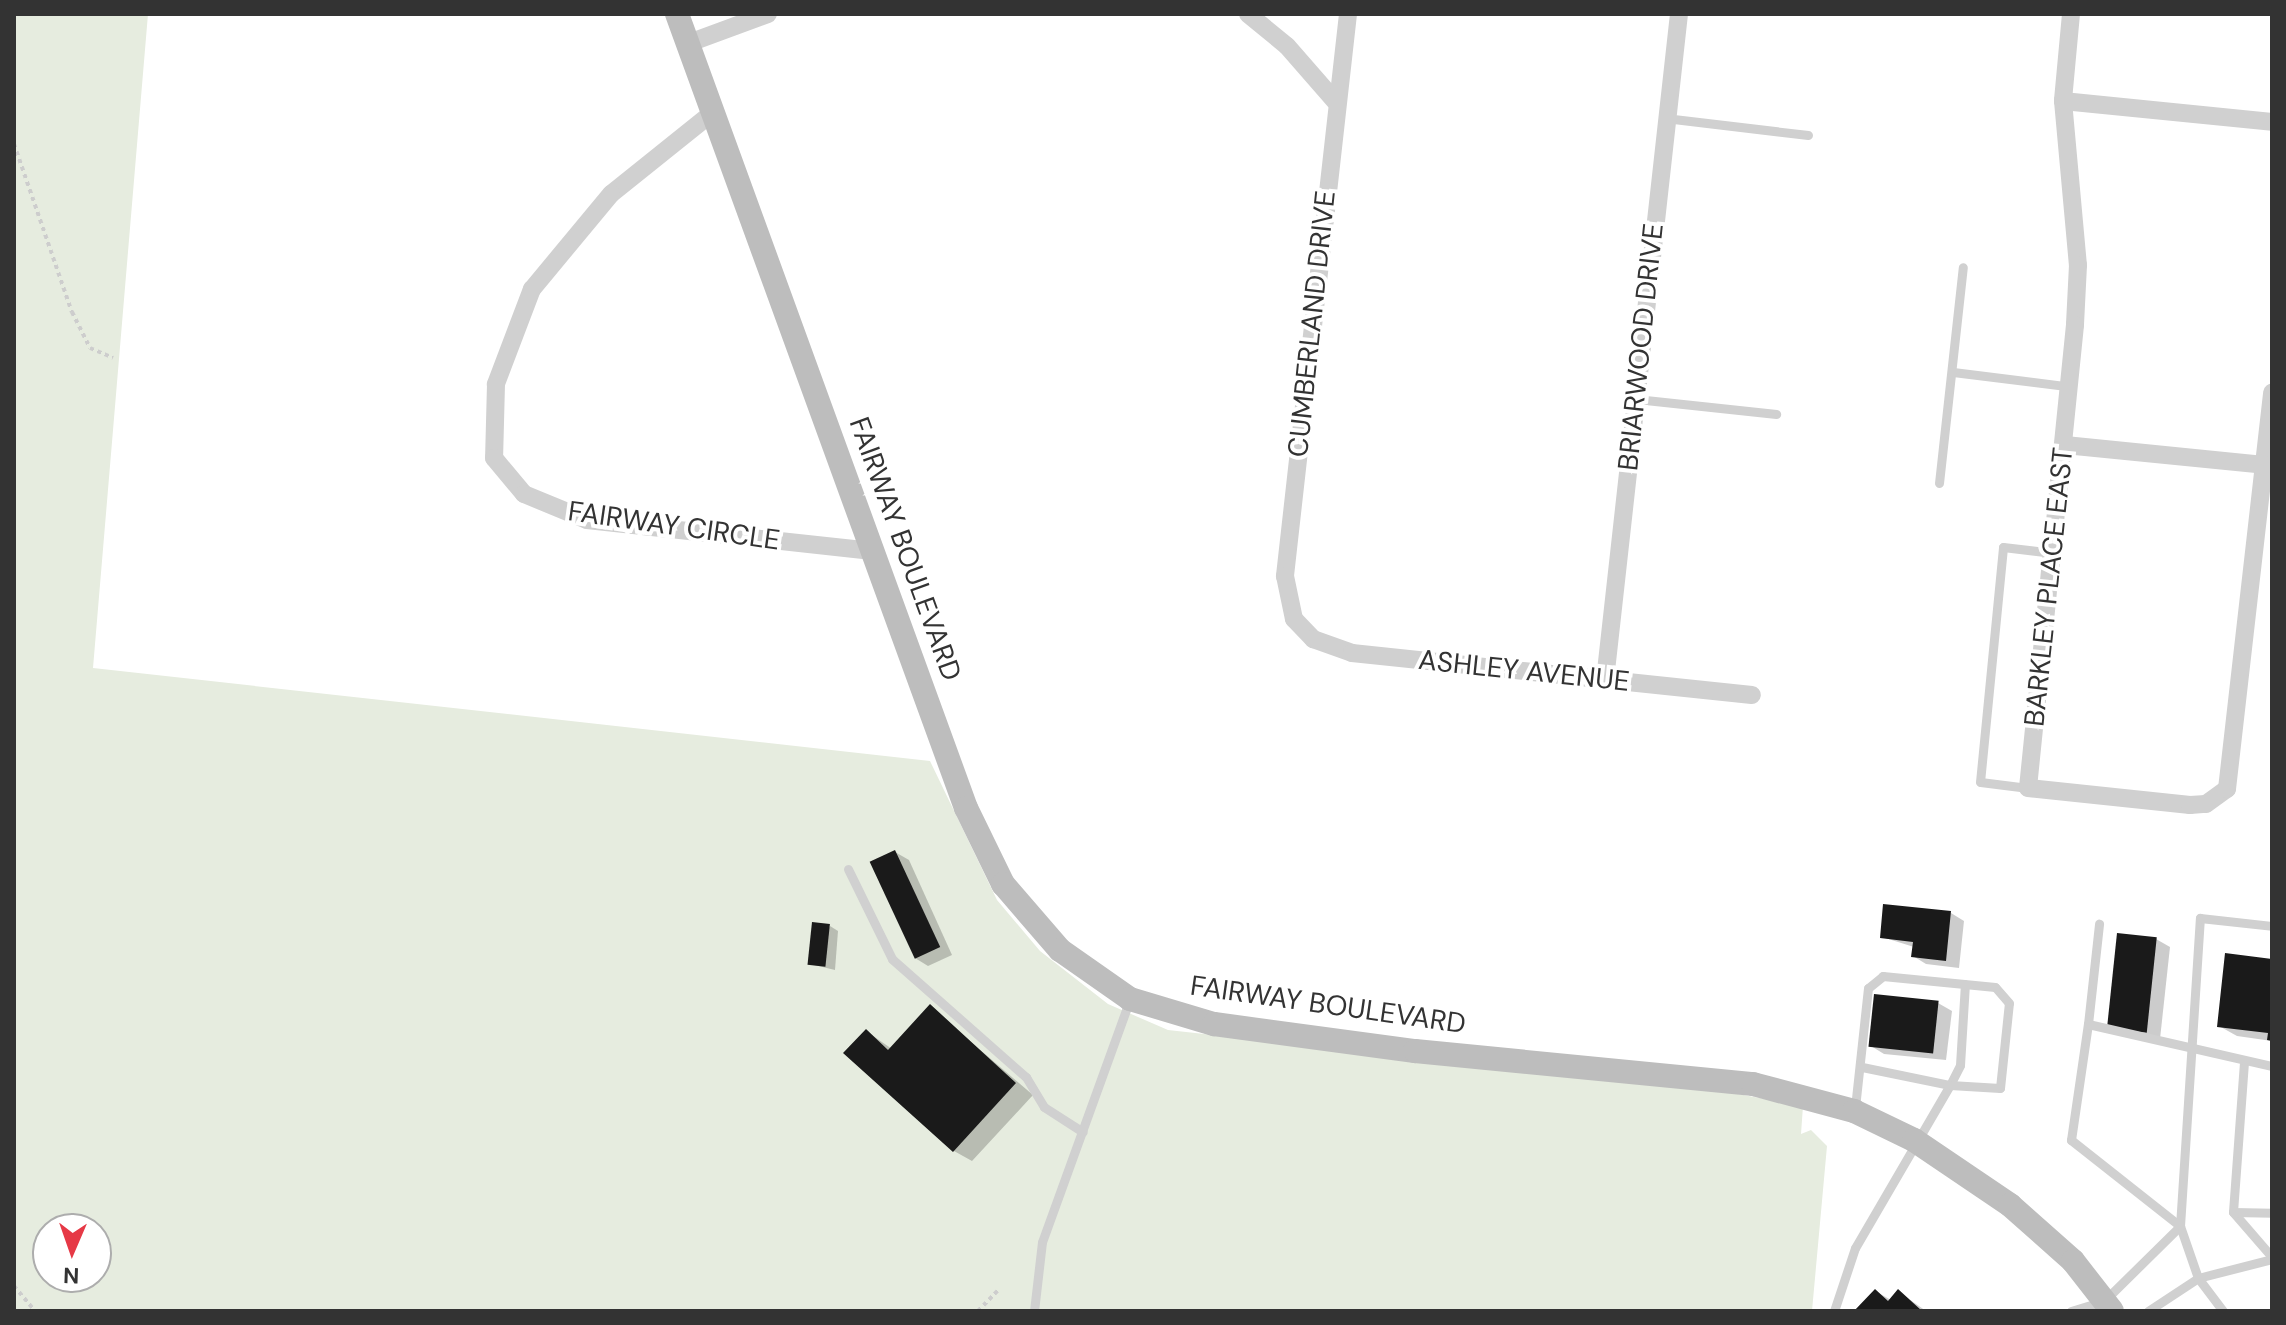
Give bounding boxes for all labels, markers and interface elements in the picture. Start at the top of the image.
street label: CUMBERLAND DRIVE [1281,189,1343,459]
street label: BRIARWOOD DRIVE [1611,222,1671,472]
street label: FAIRWAY BOULEVARD [842,413,968,685]
street label: BARKLEY PLACE EAST [2018,446,2080,728]
street label: FAIRWAY CIRCLE [566,495,782,557]
street label: ASHLEY AVENUE [1417,643,1631,699]
street label: FAIRWAY BOULEVARD [1188,969,1468,1041]
north arrow [32,1213,112,1293]
text: N [63,1261,80,1290]

